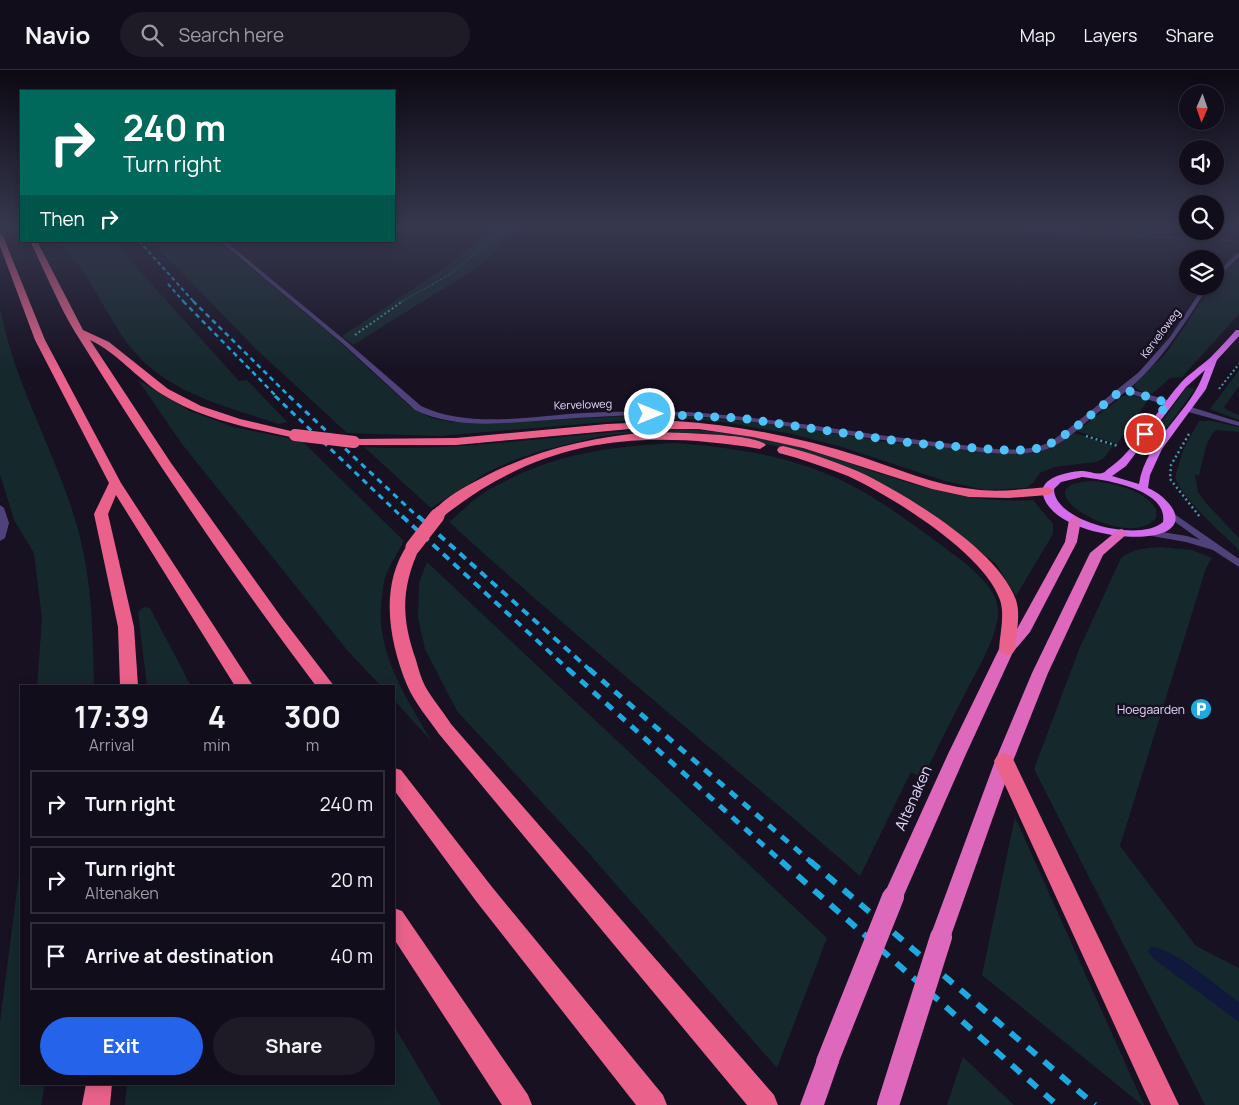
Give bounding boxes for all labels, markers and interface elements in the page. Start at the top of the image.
search box [120,12,470,57]
text: Navio [25,18,90,51]
icon: search [138,21,166,49]
text: Search here [178,22,284,48]
text: Map [1020,23,1055,47]
text: Layers [1083,23,1137,47]
text: Share [1165,23,1214,47]
north arrow [1179,85,1224,130]
map controls [1179,85,1224,295]
text: 240 m [123,104,226,152]
icon: right [40,110,105,175]
button: sound [1179,140,1224,185]
text: Turn right [123,149,221,179]
button: search [1179,195,1224,240]
icon: right [95,205,123,233]
text: Then [40,206,85,232]
button: layers [1179,250,1224,295]
street label: Kerveloweg [1136,305,1184,361]
position arrow [623,387,675,439]
street label: Kerveloweg [554,395,612,413]
pin [1124,413,1166,455]
icon: arrive [1131,420,1159,448]
text: 17:39 [74,696,149,737]
text: 4 [208,696,226,737]
text: 300 [284,696,341,737]
parking icon: Hoegaarden [1189,697,1213,721]
place label: Hoegaarden [1117,701,1185,718]
text: Arrival [89,734,135,756]
text: min [203,734,230,756]
text: m [306,734,319,756]
street label: Altenaken [889,762,937,834]
icon: right [42,790,70,818]
text: Turn right [85,791,175,817]
text: 240 m [320,791,373,817]
text: Turn right [85,856,175,882]
icon: right [42,866,70,894]
text: 20 m [331,867,373,893]
text: Altenaken [85,882,159,904]
icon: arrive [42,942,70,970]
text: Arrive at destination [85,943,274,969]
text: 40 m [330,943,373,969]
button: Exit [40,1017,203,1075]
button: Share [213,1017,375,1075]

